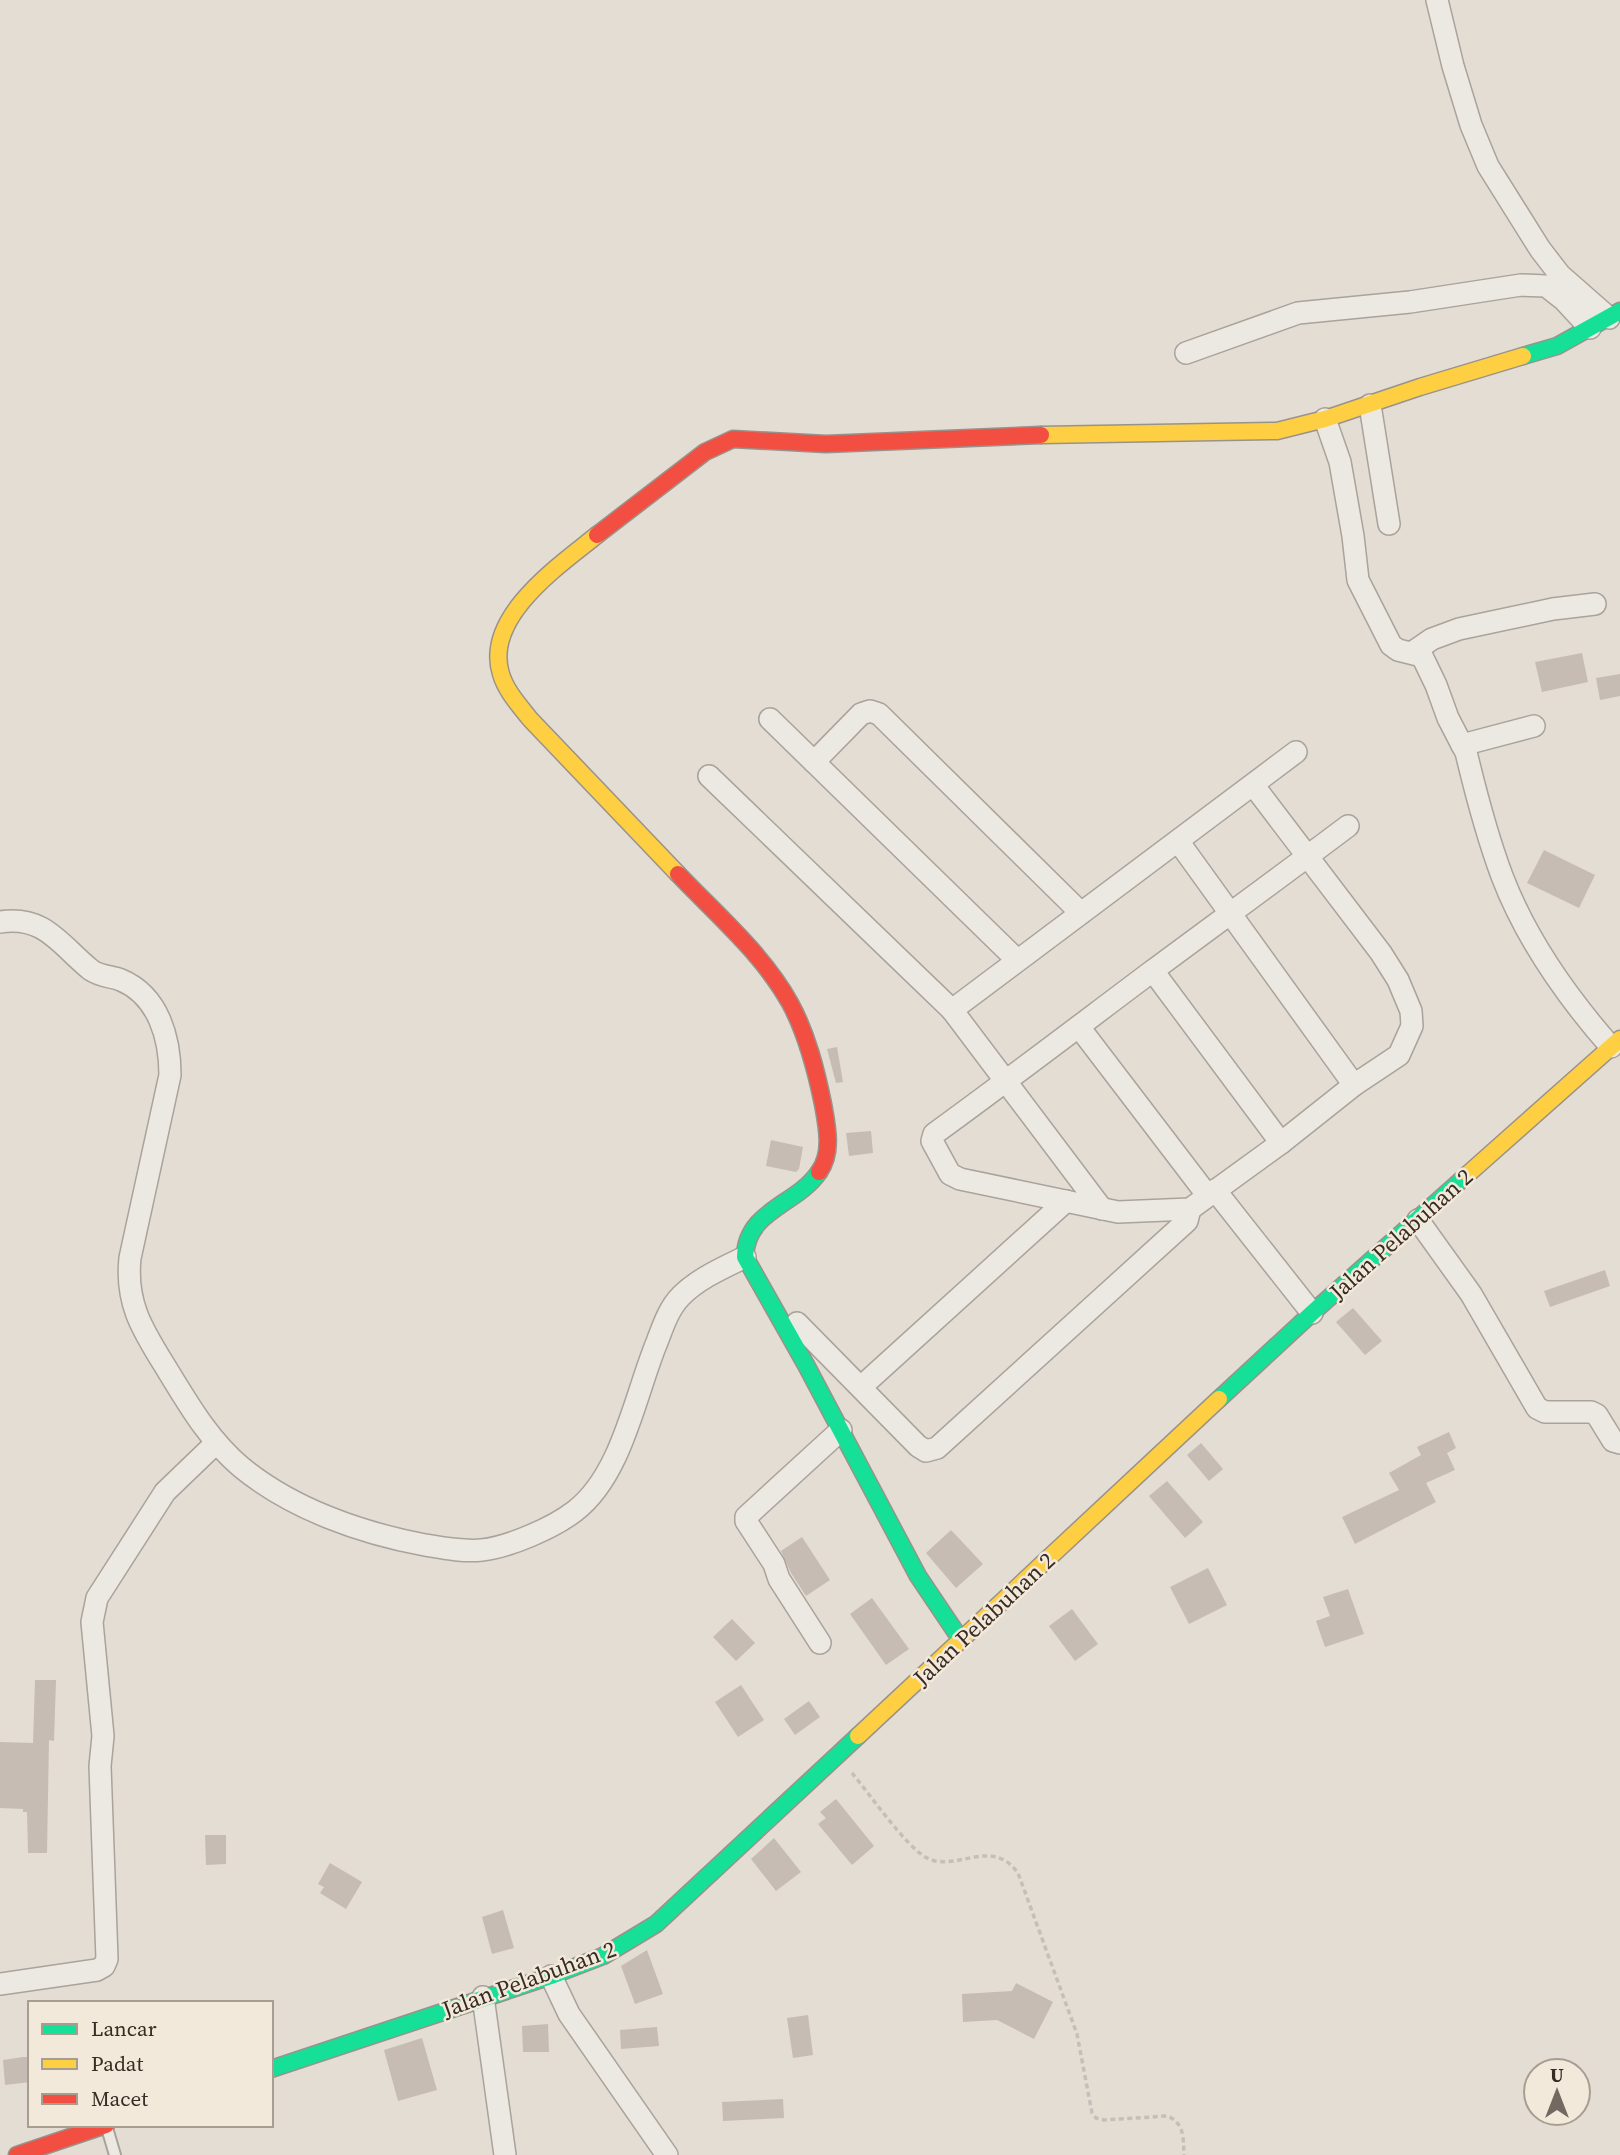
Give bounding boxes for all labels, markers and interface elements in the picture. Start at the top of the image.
street label: Jalan Pelabuhan 2 [1322,1161,1480,1308]
street label: Jalan Pelabuhan 2 [906,1545,1062,1694]
street label: Jalan Pelabuhan 2 [437,1933,620,2026]
legend [28,2001,273,2127]
text: Lancar [91,2014,157,2043]
text: Padat [91,2049,143,2078]
north arrow [1522,2057,1592,2127]
text: U [1550,2062,1564,2088]
text: Macet [91,2084,148,2113]

